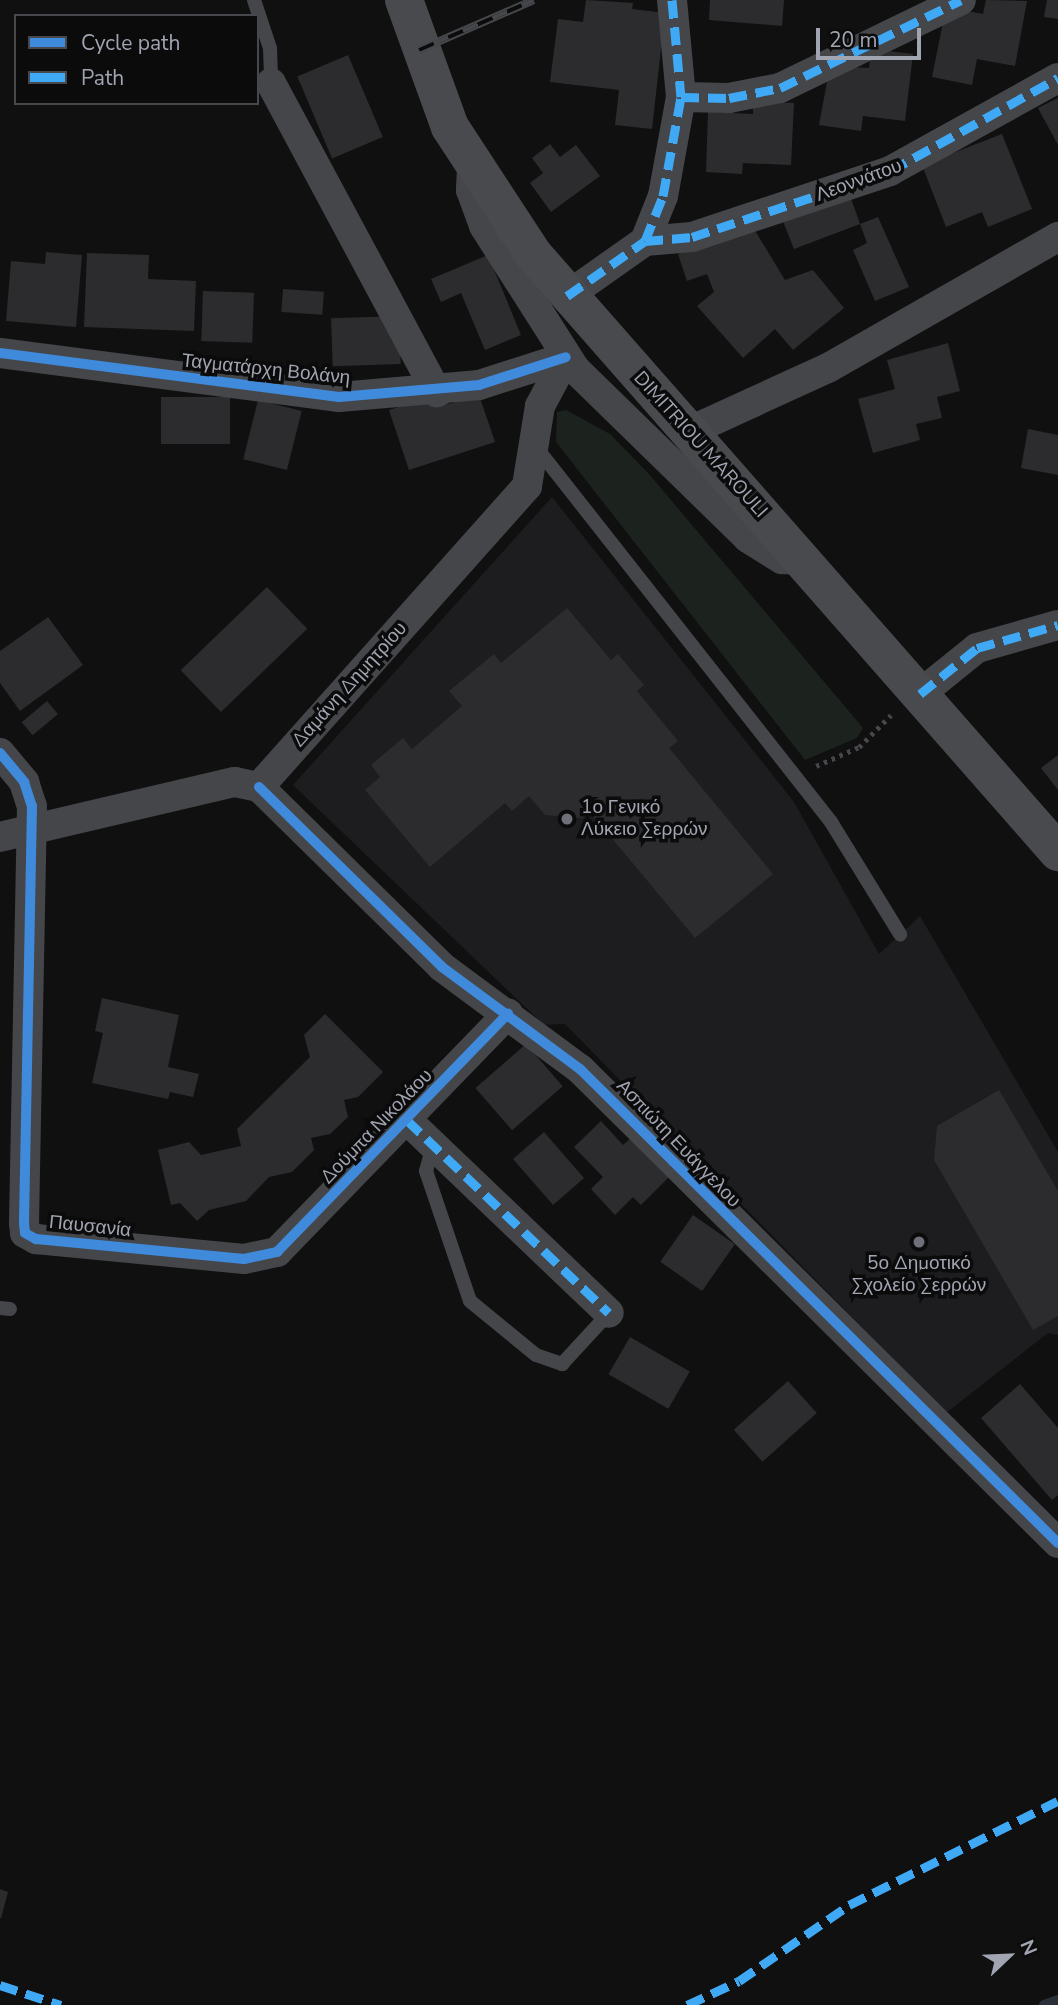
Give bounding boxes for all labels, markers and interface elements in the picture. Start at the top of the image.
legend [14,14,259,105]
scale bar [820,14,925,58]
text: 20 m [829,26,878,54]
text: Cycle path [81,29,180,57]
text: Path [81,64,124,92]
street label: Λεοννάτου [813,155,905,207]
street label: Ταγματάρχη Βολάνη [181,350,351,390]
street label: DIMITRIOU MAROULI [628,367,772,523]
street label: Δαμάνη Δημητρίου [288,618,412,752]
place label: 1ο Γενικό Λύκειο Σερρών [581,797,708,841]
marker: 1ο Γενικό Λύκειο Σερρών [559,811,575,827]
street label: Δούμπα Νικολάου [316,1065,438,1189]
street label: Ασπιώτη Ευάγγελου [611,1075,745,1213]
street label: Παυσανία [48,1211,132,1243]
marker: 5ο Δημοτικό Σχολείο Σερρών [911,1234,927,1250]
place label: 5ο Δημοτικό Σχολείο Σερρών [852,1253,986,1297]
north arrow [974,1921,1044,1991]
text: N [1014,1936,1043,1959]

